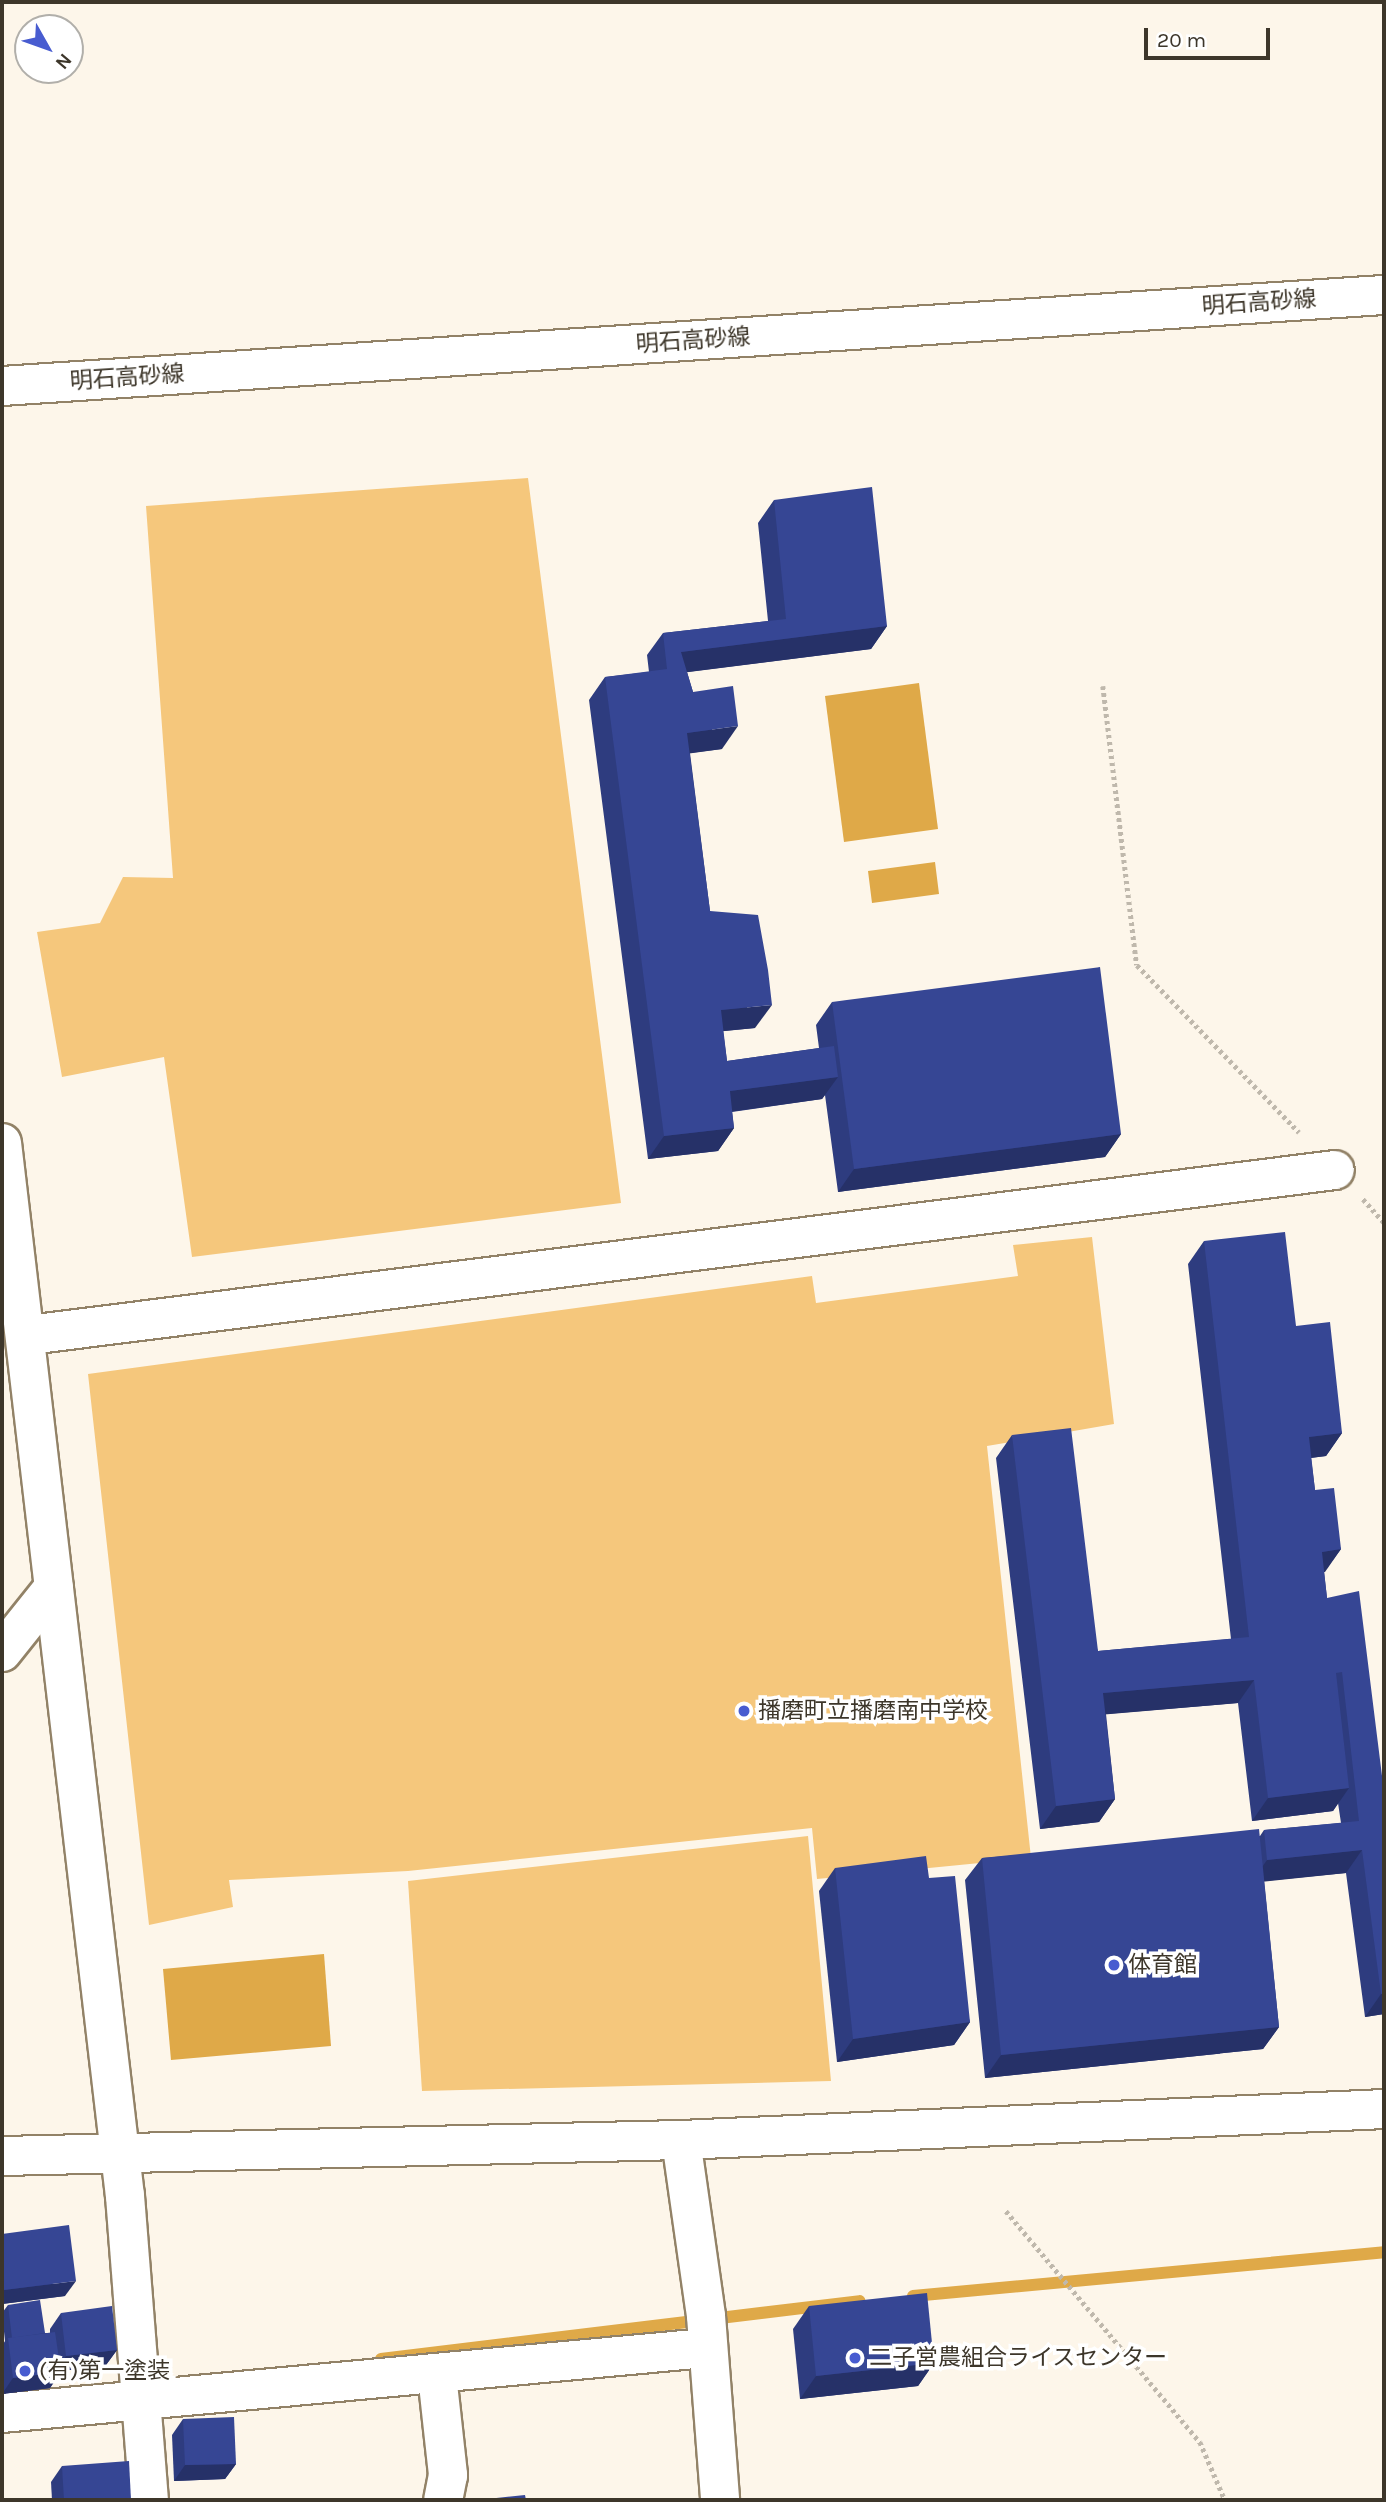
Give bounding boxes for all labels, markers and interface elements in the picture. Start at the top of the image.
north arrow [14,14,84,84]
scale bar [1148,14,1274,58]
text: 20 m [1157,28,1206,52]
text: N [51,49,76,74]
street label: 明石高砂線 [1201,285,1317,321]
street label: 明石高砂線 [635,323,751,359]
street label: 明石高砂線 [69,360,185,396]
place label: 播磨町立播磨南中学校 [758,1697,988,1725]
marker: 播磨町立播磨南中学校 [736,1703,752,1719]
place label: 体育館 [1128,1951,1197,1979]
marker: 体育館 [1106,1957,1122,1973]
place label: 二子営農組合ライスセンター [869,2344,1168,2372]
marker: 二子営農組合ライスセンター [847,2350,863,2366]
place label: (有)第一塗装 [39,2357,170,2385]
marker: (有)第一塗装 [17,2363,33,2379]

